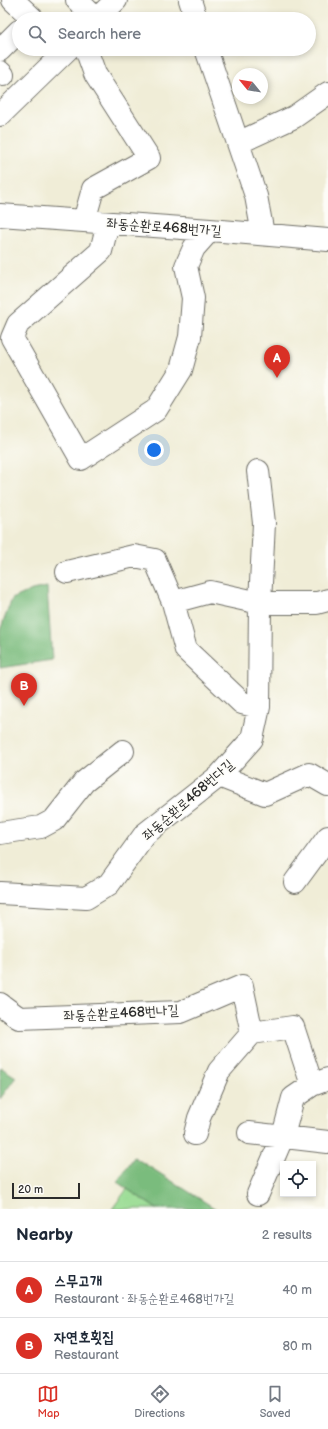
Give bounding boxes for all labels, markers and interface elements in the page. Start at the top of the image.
search box [12,12,316,56]
icon: search [26,23,48,45]
text: Search here [58,25,141,44]
north arrow [232,68,268,104]
street label: 좌동순환로468번가길 [106,214,223,240]
pin: A [264,345,290,378]
your location [144,440,164,460]
pin: B [11,673,37,706]
street label: 좌동순환로468번다길 [139,755,238,844]
street label: 좌동순환로468번나길 [63,1001,180,1025]
map controls [280,1161,316,1197]
button: locate [280,1161,316,1197]
scale bar [12,1181,80,1200]
text: 20 m [18,1183,43,1196]
text: Nearby [16,1225,73,1245]
text: 2 results [262,1227,312,1243]
text: 스무고개 [54,1272,102,1291]
text: A [25,1282,33,1298]
text: 40 m [282,1282,312,1298]
text: Restaurant · 좌동순환로468번가길 [54,1291,234,1307]
text: 자연호횟집 [54,1328,114,1347]
text: B [24,1338,34,1354]
text: 80 m [283,1338,312,1354]
text: Restaurant [54,1347,119,1363]
tab: Map [37,1383,60,1420]
tab: Directions [134,1383,185,1420]
tab: Saved [260,1383,291,1420]

